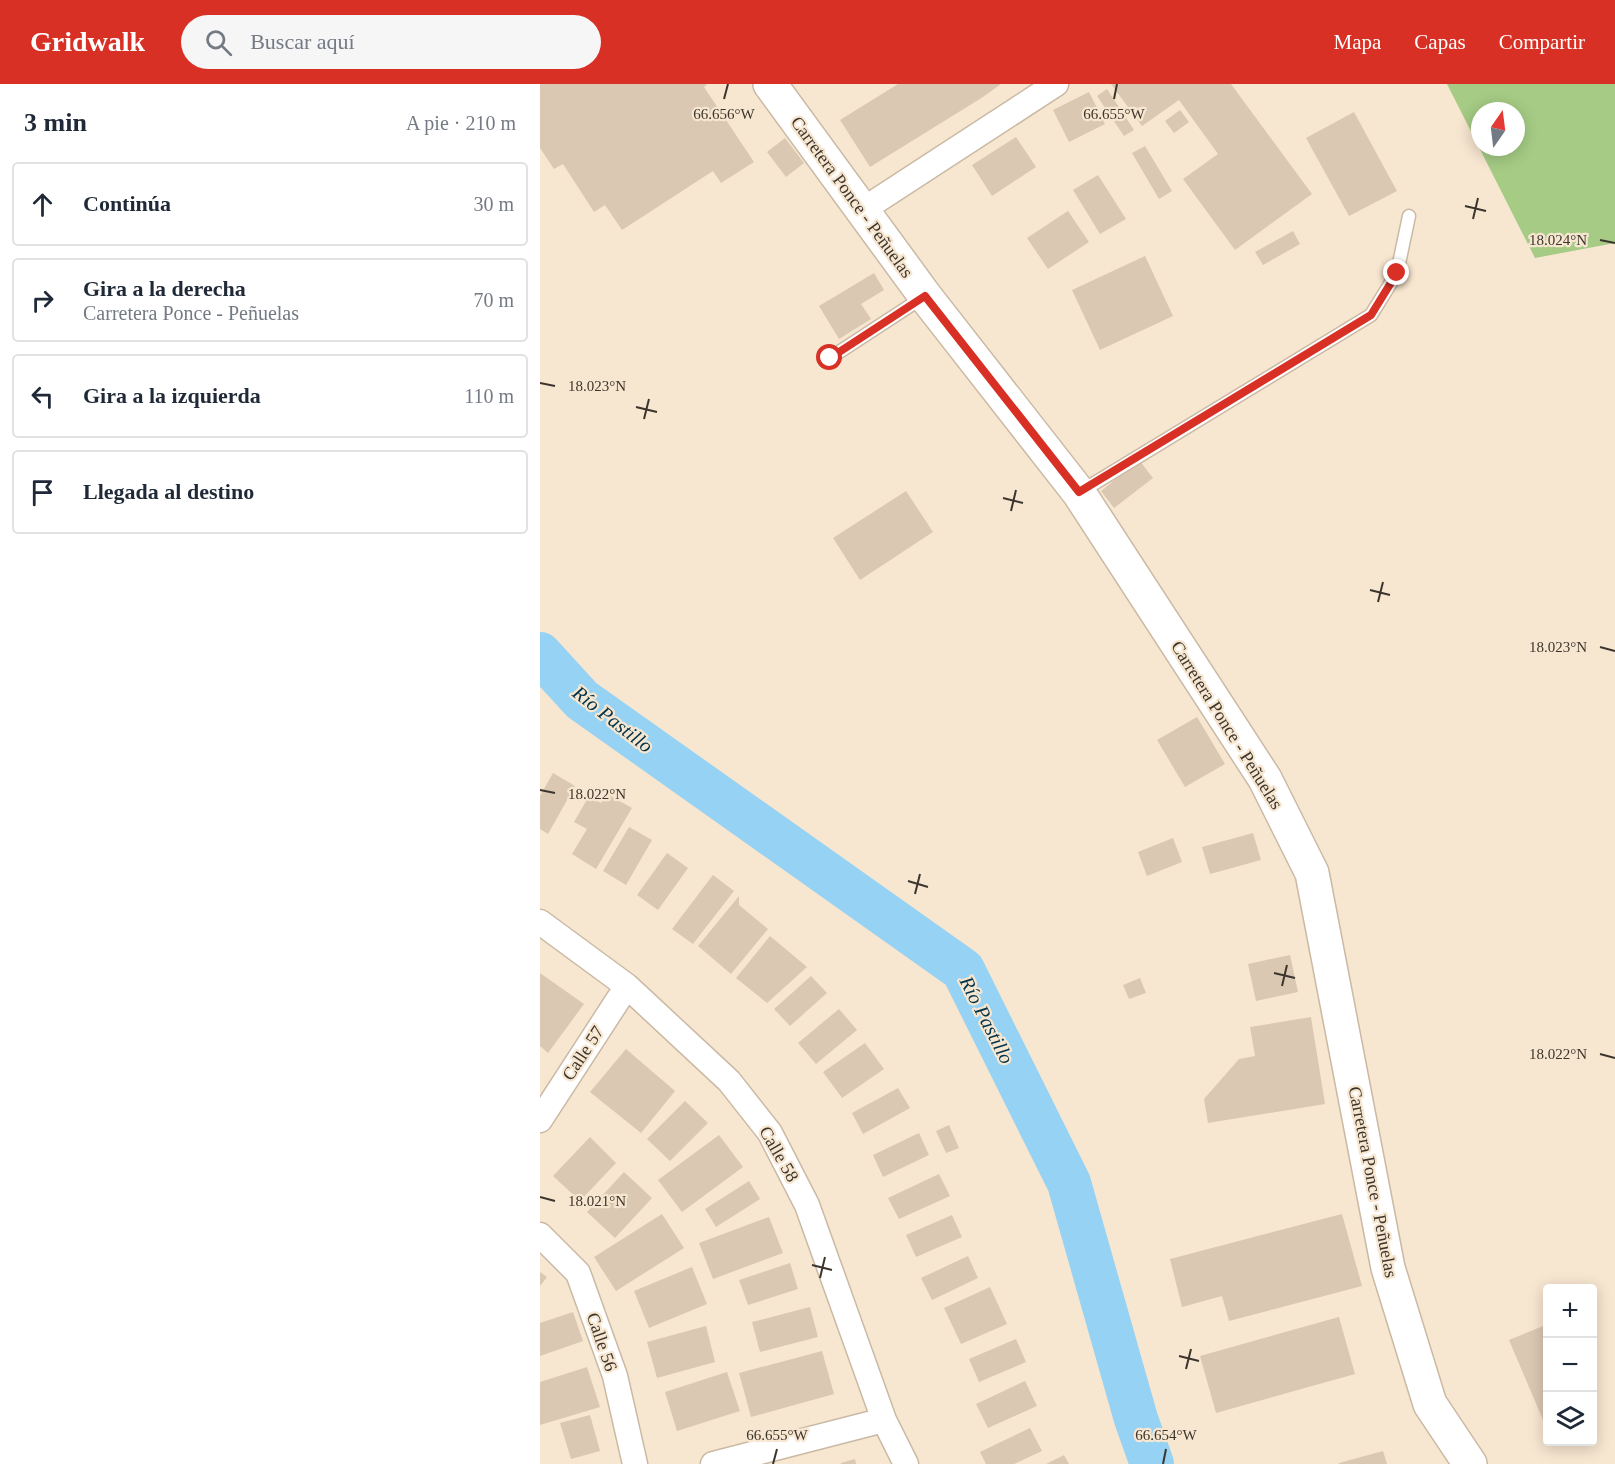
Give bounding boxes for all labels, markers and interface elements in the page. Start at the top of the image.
search box [181,15,601,69]
text: Gridwalk [30,26,145,57]
icon: search [202,26,235,59]
text: Buscar aquí [250,29,355,54]
text: Mapa [1334,30,1381,54]
text: Capas [1414,30,1466,54]
text: Compartir [1499,30,1585,54]
north arrow [1471,102,1525,156]
text: 66.656°W [693,106,756,122]
text: 66.655°W [1083,106,1146,122]
text: 3 min [24,108,87,137]
text: A pie · 210 m [406,112,516,134]
street label: Carretera Ponce - Peñuelas [787,112,917,282]
icon: ahead [26,188,59,221]
text: Continúa [83,191,171,216]
text: 30 m [473,193,514,215]
text: 18.024°N [1529,232,1587,248]
route end [1383,259,1409,285]
text: Gira a la derecha [83,276,246,301]
icon: right [26,284,59,317]
text: 70 m [473,289,514,311]
text: Carretera Ponce - Peñuelas [83,302,299,324]
route start [816,344,842,370]
text: 18.023°N [568,378,626,394]
icon: left [26,380,59,413]
text: Gira a la izquierda [83,383,261,408]
text: 110 m [464,385,514,407]
icon: arrive [26,476,59,509]
text: Llegada al destino [83,479,254,504]
street label: Carretera Ponce - Peñuelas [1167,637,1287,813]
text: 18.023°N [1529,639,1587,655]
water label: Río Pastillo [568,680,657,757]
text: 18.022°N [568,786,626,802]
water label: Río Pastillo [955,972,1018,1067]
street label: Calle 57 [558,1022,608,1084]
text: 18.022°N [1529,1046,1587,1062]
street label: Carretera Ponce - Peñuelas [1345,1085,1401,1279]
street label: Calle 58 [755,1123,803,1185]
text: 18.021°N [568,1193,626,1209]
map controls [1543,1284,1597,1446]
button: + [1543,1284,1597,1338]
street label: Calle 56 [583,1310,621,1374]
button: − [1543,1338,1597,1392]
button: layers [1543,1392,1597,1446]
text: 66.655°W [746,1427,809,1443]
text: 66.654°W [1135,1427,1198,1443]

